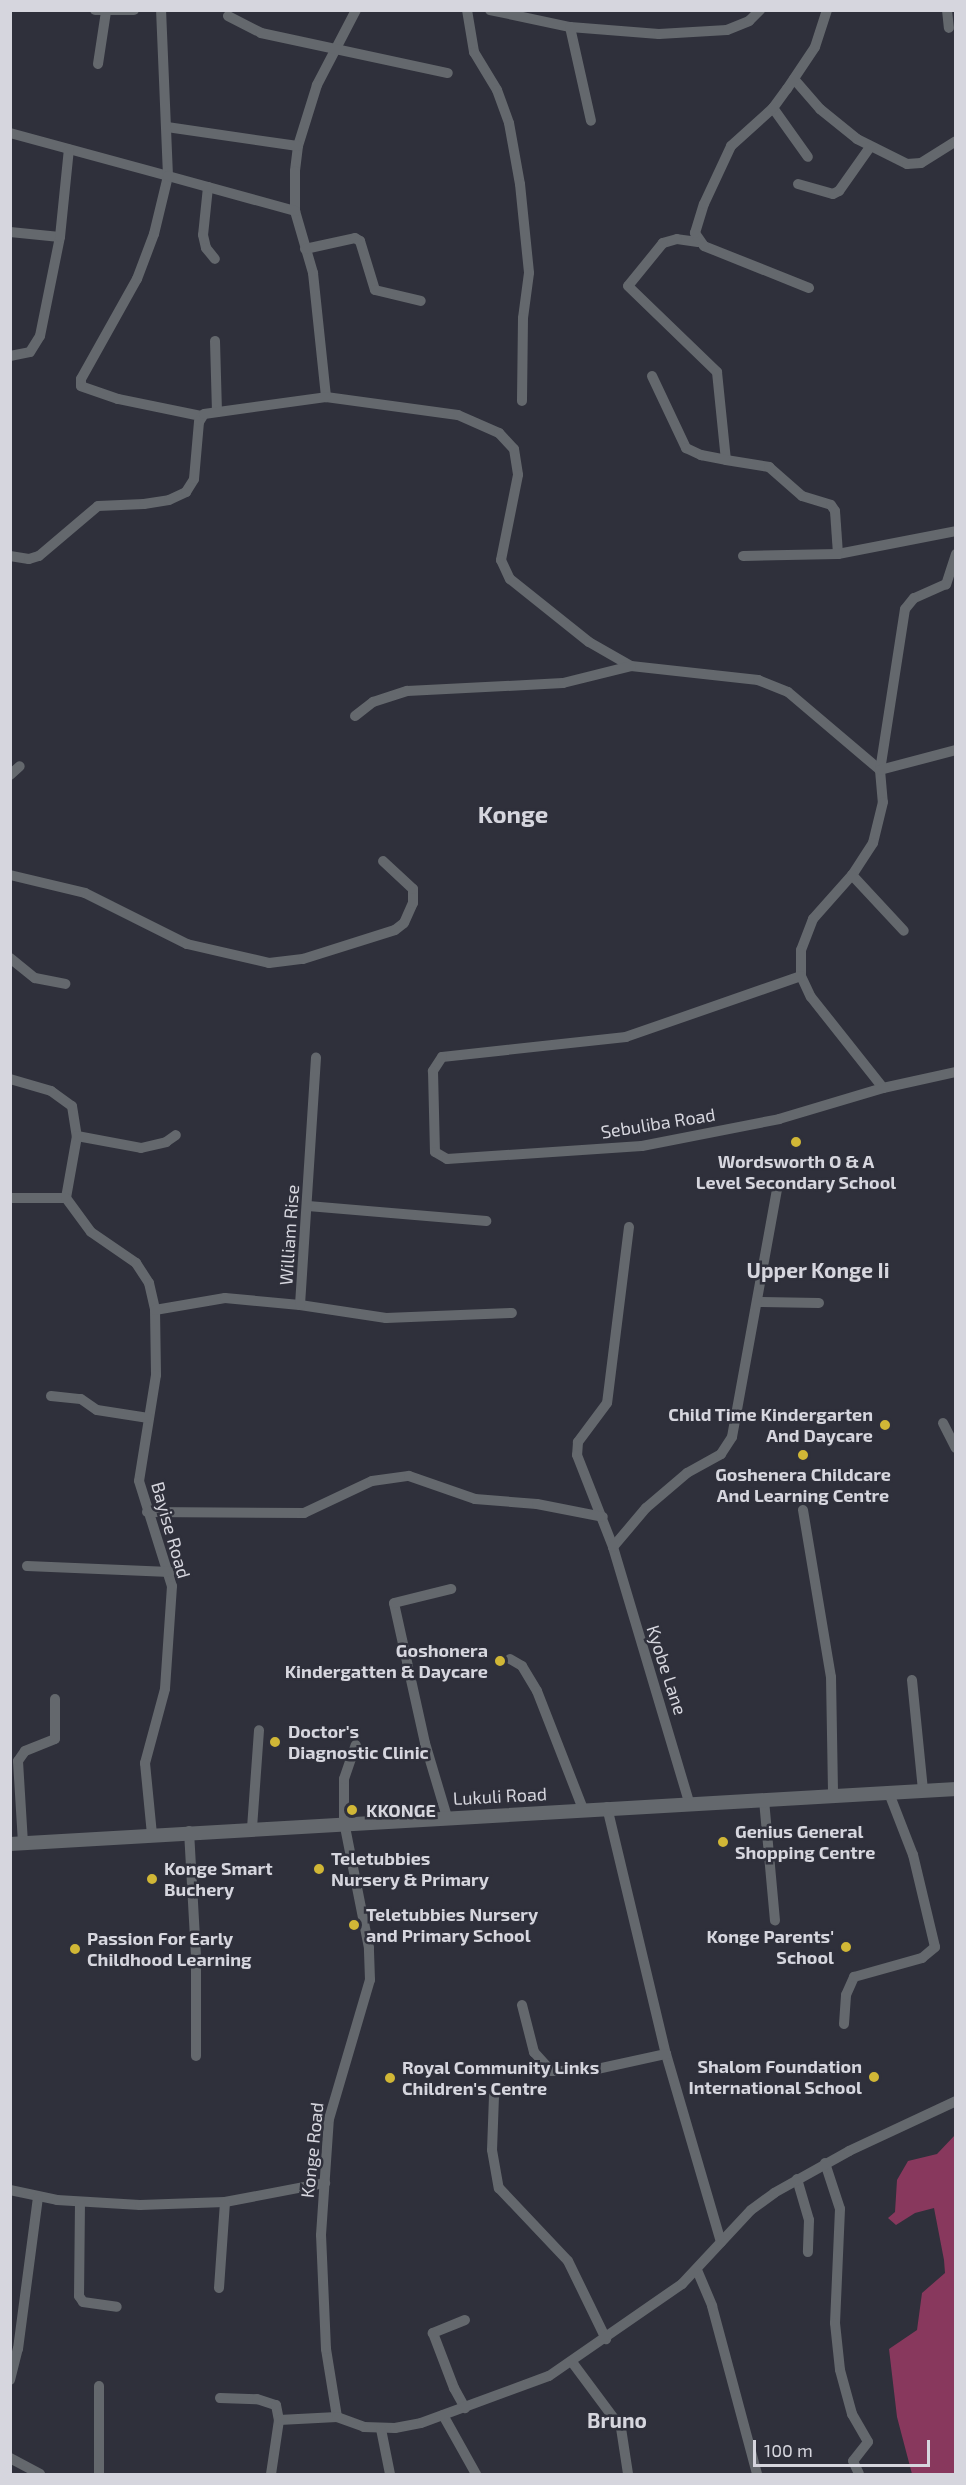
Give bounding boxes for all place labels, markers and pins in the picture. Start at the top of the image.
marker: Wordsworth O & A Level Secondary School [789,1135,803,1149]
place label: Wordsworth O & A Level Secondary School [695,1151,897,1194]
place label: Child Time Kindergarten And Daycare [668,1404,873,1446]
marker: Child Time Kindergarten And Daycare [878,1418,892,1432]
marker: Goshenera Childcare And Learning Centre [796,1448,810,1462]
place label: Goshenera Childcare And Learning Centre [715,1464,891,1506]
place label: Goshonera Kindergatten & Daycare [285,1640,488,1682]
marker: Goshonera Kindergatten & Daycare [493,1654,507,1668]
place label: Doctor's Diagnostic Clinic [288,1721,429,1764]
marker: Doctor's Diagnostic Clinic [266,1733,284,1751]
place label: KKONGE [366,1799,436,1821]
marker: KKONGE [343,1801,361,1819]
place label: Genius General Shopping Centre [735,1821,875,1864]
marker: Genius General Shopping Centre [716,1835,730,1849]
place label: Teletubbies Nursery & Primary [331,1848,489,1890]
place label: Konge Smart Buchery [164,1858,273,1900]
marker: Teletubbies Nursery & Primary [312,1862,326,1876]
marker: Konge Smart Buchery [145,1872,159,1886]
place label: Teletubbies Nursery and Primary School [366,1904,538,1946]
marker: Teletubbies Nursery and Primary School [347,1918,361,1932]
place label: Konge Parents' School [706,1926,834,1968]
place label: Passion For Early Childhood Learning [87,1928,252,1970]
marker: Konge Parents' School [839,1940,853,1954]
marker: Passion For Early Childhood Learning [68,1942,82,1956]
place label: Shalom Foundation International School [688,2056,862,2098]
place label: Royal Community Links Children's Centre [402,2057,600,2100]
marker: Shalom Foundation International School [867,2070,881,2084]
marker: Royal Community Links Children's Centre [383,2071,397,2085]

